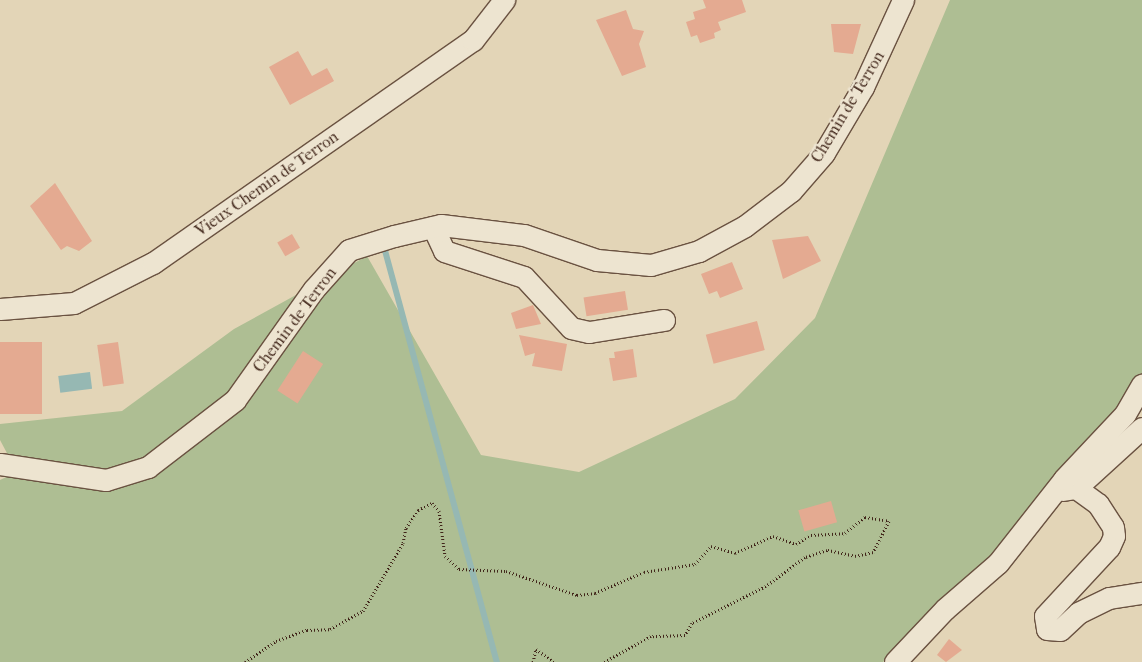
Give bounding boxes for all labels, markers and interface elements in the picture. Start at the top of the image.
street label: Chemin de Terron [807,48,889,166]
street label: Vieux Chemin de Terron [192,127,342,241]
street label: Chemin de Terron [249,264,341,376]

